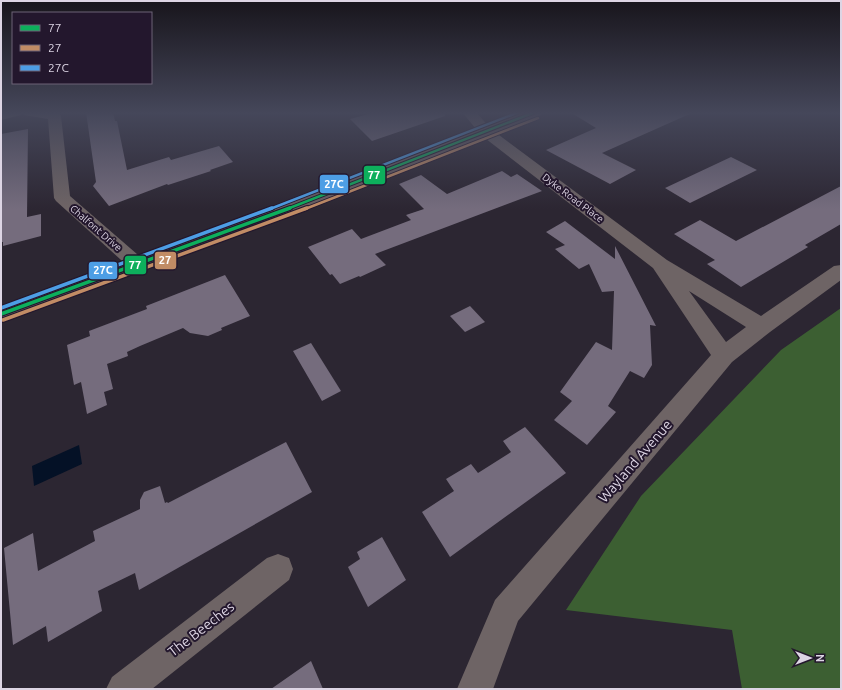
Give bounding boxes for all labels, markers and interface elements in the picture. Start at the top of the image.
legend [12,12,152,84]
text: 77 [48,21,62,34]
text: 27 [48,41,62,54]
text: 27C [48,61,70,74]
line badge: 77 [363,165,386,185]
text: 77 [368,169,380,181]
street label: Dyke Road Place [540,171,606,225]
line badge: 27C [319,174,349,194]
text: 27C [324,178,344,190]
street label: Chalfont Drive [68,203,124,253]
line badge: 27 [154,251,177,270]
text: 27 [159,254,171,266]
line badge: 77 [124,255,147,275]
text: 77 [129,259,141,271]
line badge: 27C [88,261,118,280]
text: 27C [93,264,113,276]
street label: Wayland Avenue [595,416,675,506]
street label: The Beeches [165,598,237,660]
north arrow [790,638,830,678]
text: N [814,654,826,662]

